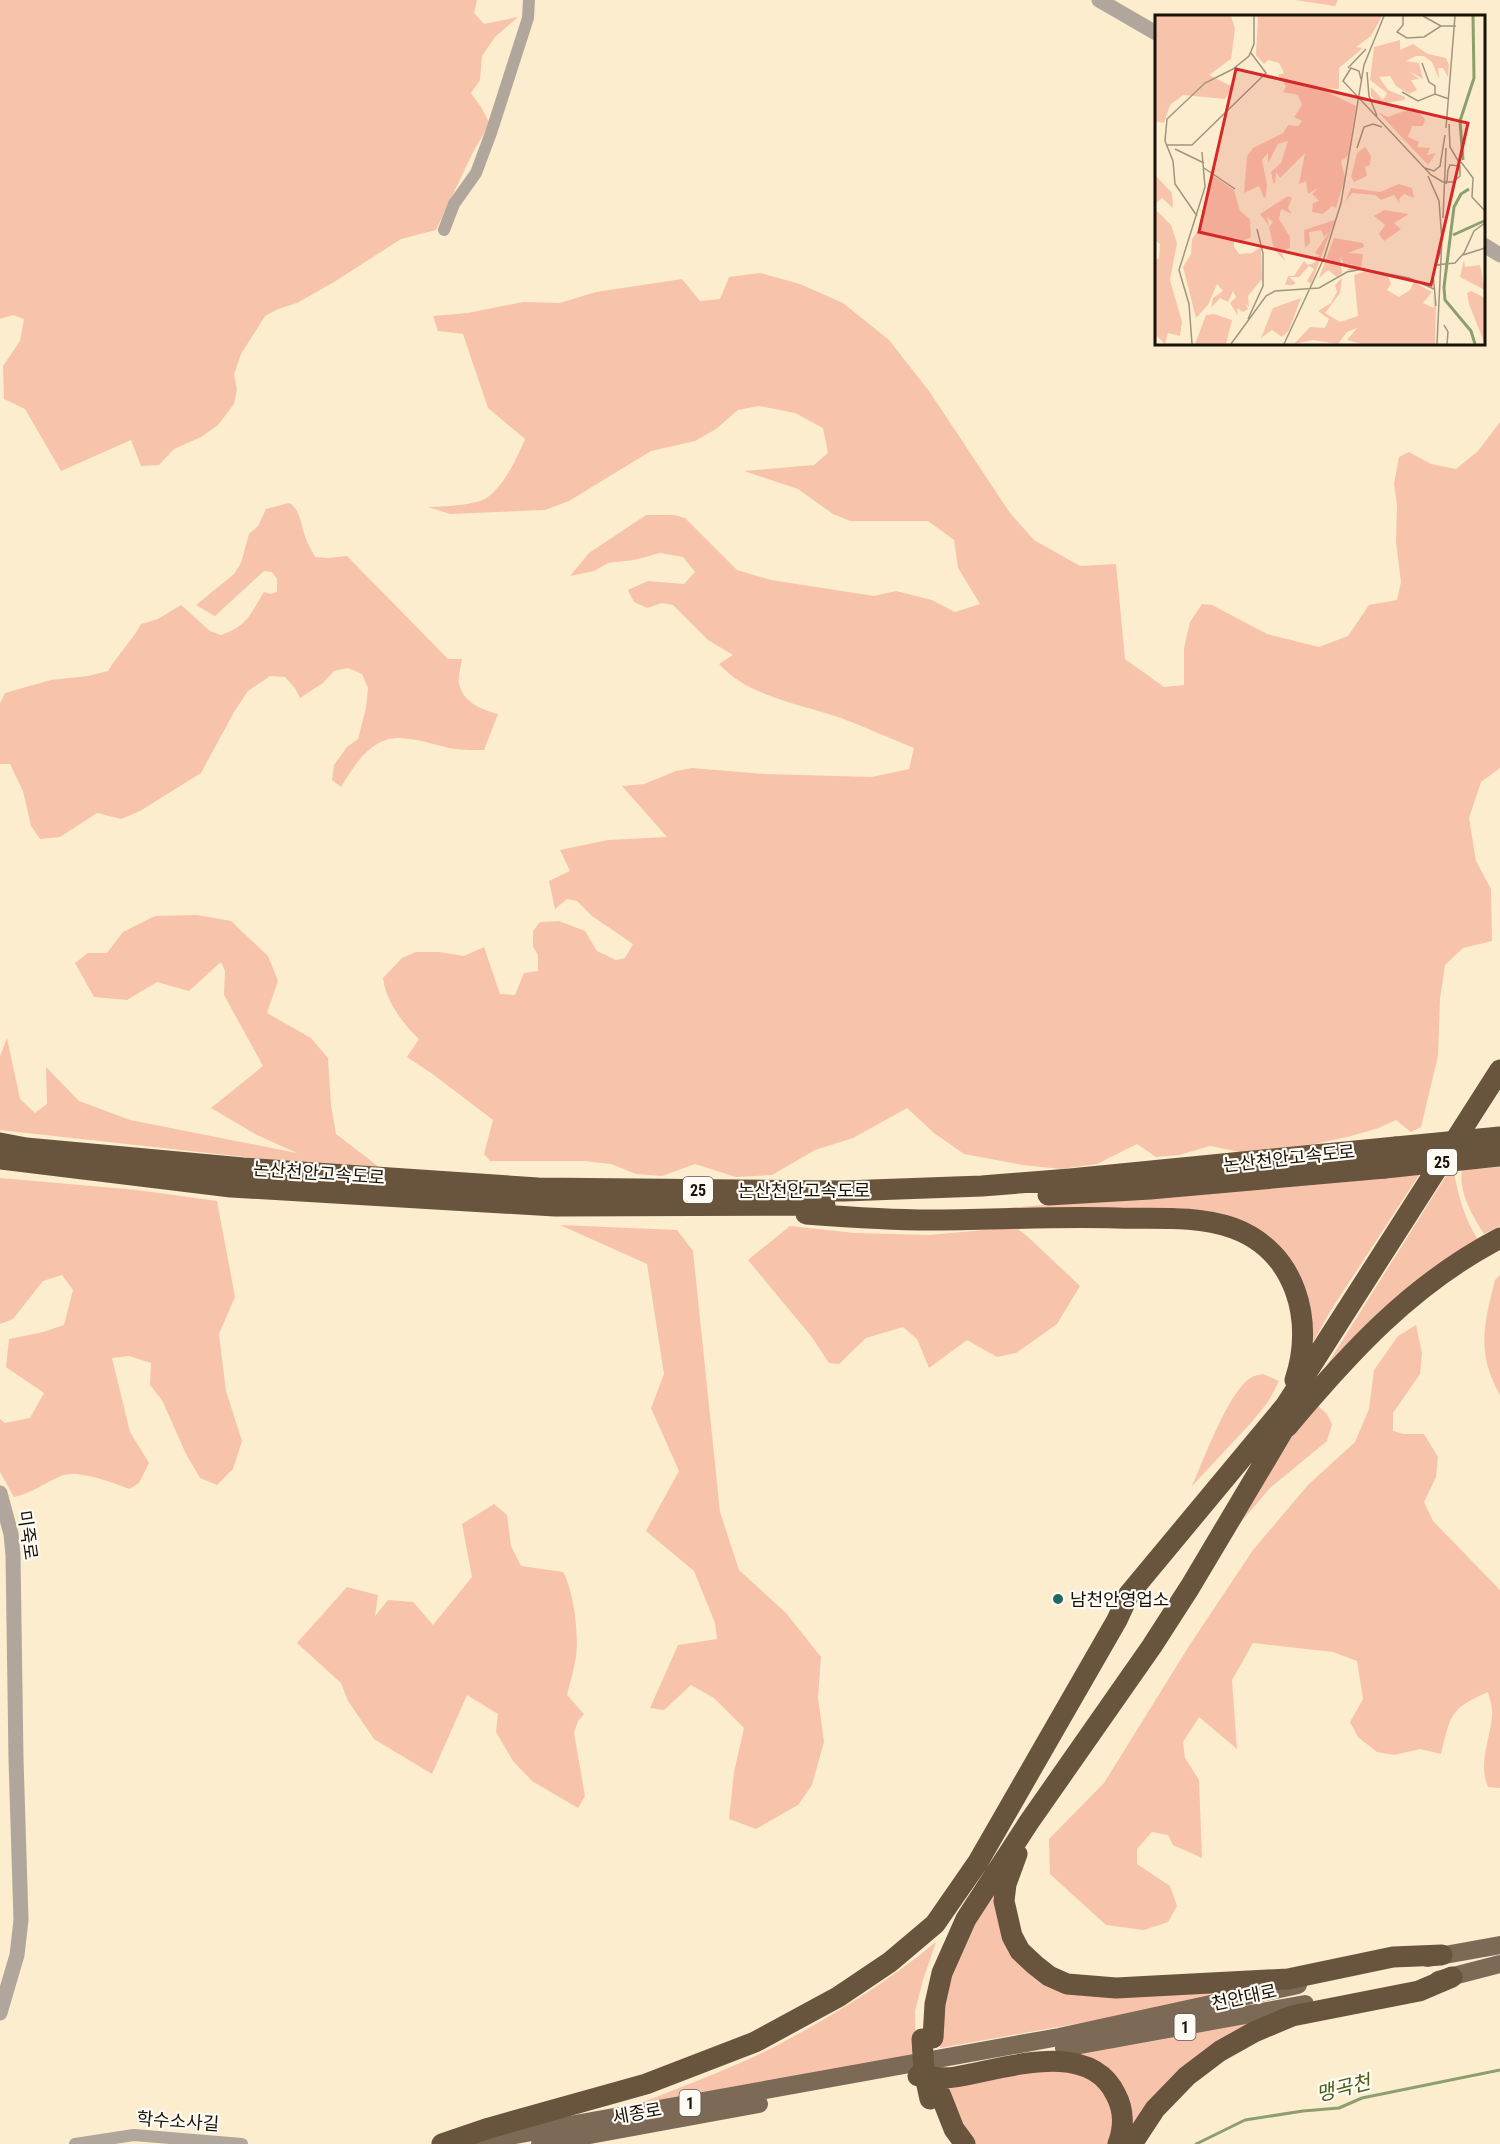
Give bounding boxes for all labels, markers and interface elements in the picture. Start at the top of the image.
inset map [1155,15,1485,345]
street label: 논산천안고속도로 [1222,1141,1356,1175]
road number: 25 [1427,1149,1457,1175]
street label: 논산천안고속도로 [252,1158,386,1188]
road number: 25 [683,1177,713,1203]
street label: 논산천안고속도로 [738,1180,870,1201]
street label: 미죽로 [14,1509,42,1561]
place label: 남천안영업소 [1070,1589,1169,1610]
marker: 남천안영업소 [1051,1592,1065,1606]
street label: 천안대로 [1209,1980,1279,2014]
road number: 1 [1174,2014,1196,2040]
water label: 맹곡천 [1313,2069,1375,2106]
road number: 1 [680,2090,700,2116]
street label: 세종로 [611,2098,663,2128]
street label: 학수소사길 [136,2108,220,2134]

